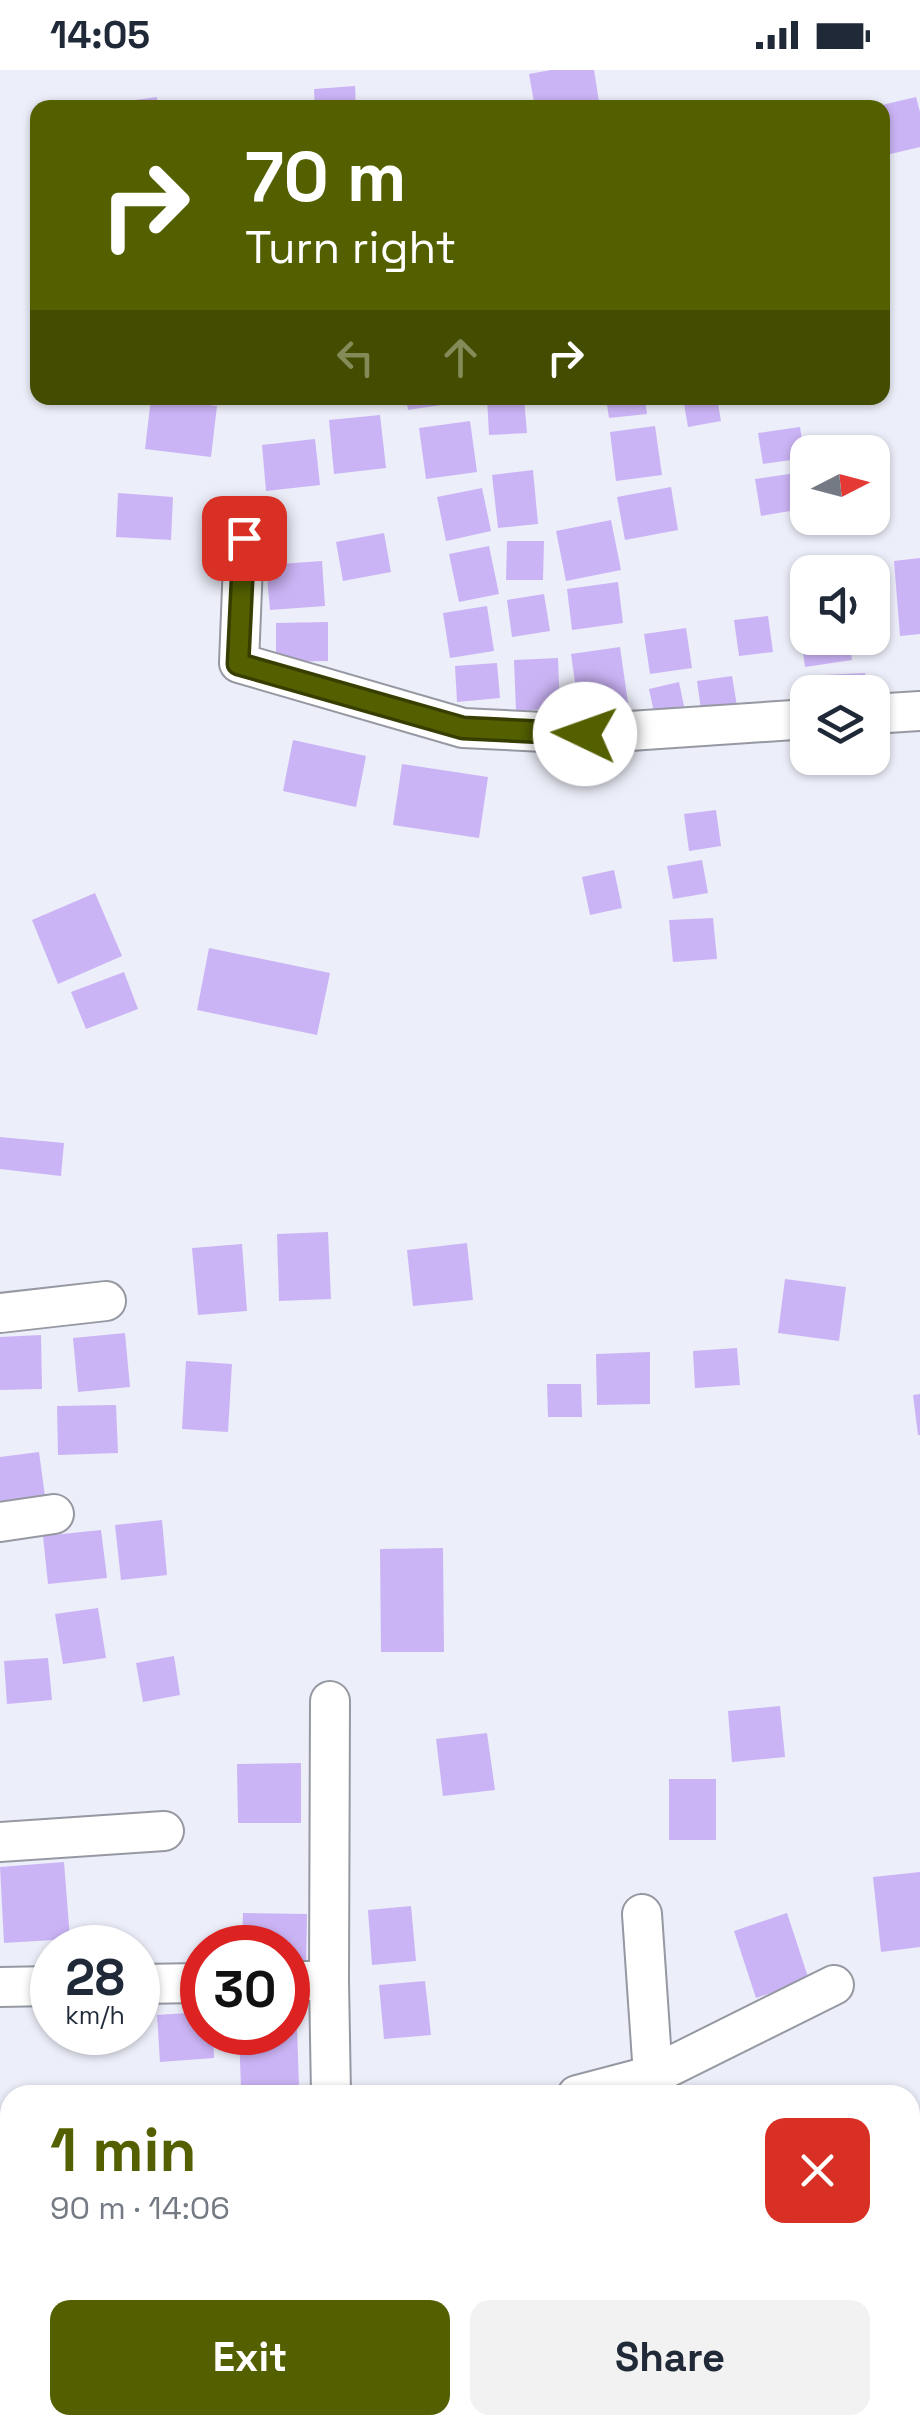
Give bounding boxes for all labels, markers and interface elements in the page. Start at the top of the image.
text: 14:05 [50,11,150,59]
text: 70 m [245,132,406,221]
icon: right [80,140,210,270]
text: Turn right [245,219,456,276]
icon: left [328,330,383,385]
icon: ahead [433,330,488,385]
icon: right [538,330,593,385]
north arrow [790,435,890,535]
map controls [790,435,890,775]
pin [202,496,287,581]
icon: arrive [217,511,272,566]
button: sound [790,555,890,655]
button: layers [790,675,890,775]
position arrow [533,682,637,786]
speed limit sign: 30 [180,1925,310,2055]
text: 28 [65,1946,125,2010]
text: km/h [65,1999,125,2031]
text: 1 min [50,2112,197,2189]
button: close [765,2118,870,2223]
text: 90 m · 14:06 [50,2188,230,2228]
button: Exit [50,2300,450,2415]
button: Share [470,2300,870,2415]

